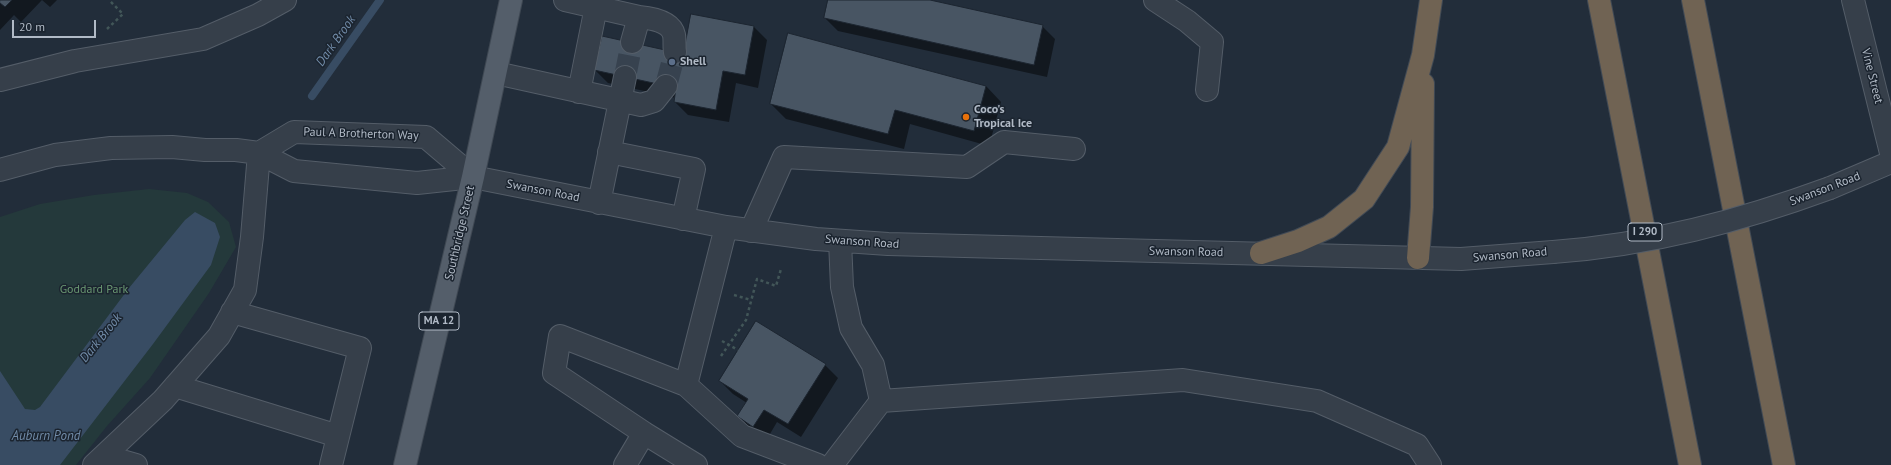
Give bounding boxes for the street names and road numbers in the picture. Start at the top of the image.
street label: Vine Street [1858,47,1886,105]
street label: Paul A Brotherton Way [303,125,419,143]
street label: Swanson Road [1788,169,1862,209]
street label: Swanson Road [505,177,581,205]
street label: Southbridge Street [442,184,478,282]
road number: I 290 [1628,223,1662,241]
street label: Swanson Road [824,232,900,252]
street label: Swanson Road [1149,244,1223,260]
street label: Swanson Road [1472,245,1548,265]
road number: MA 12 [419,312,459,330]

